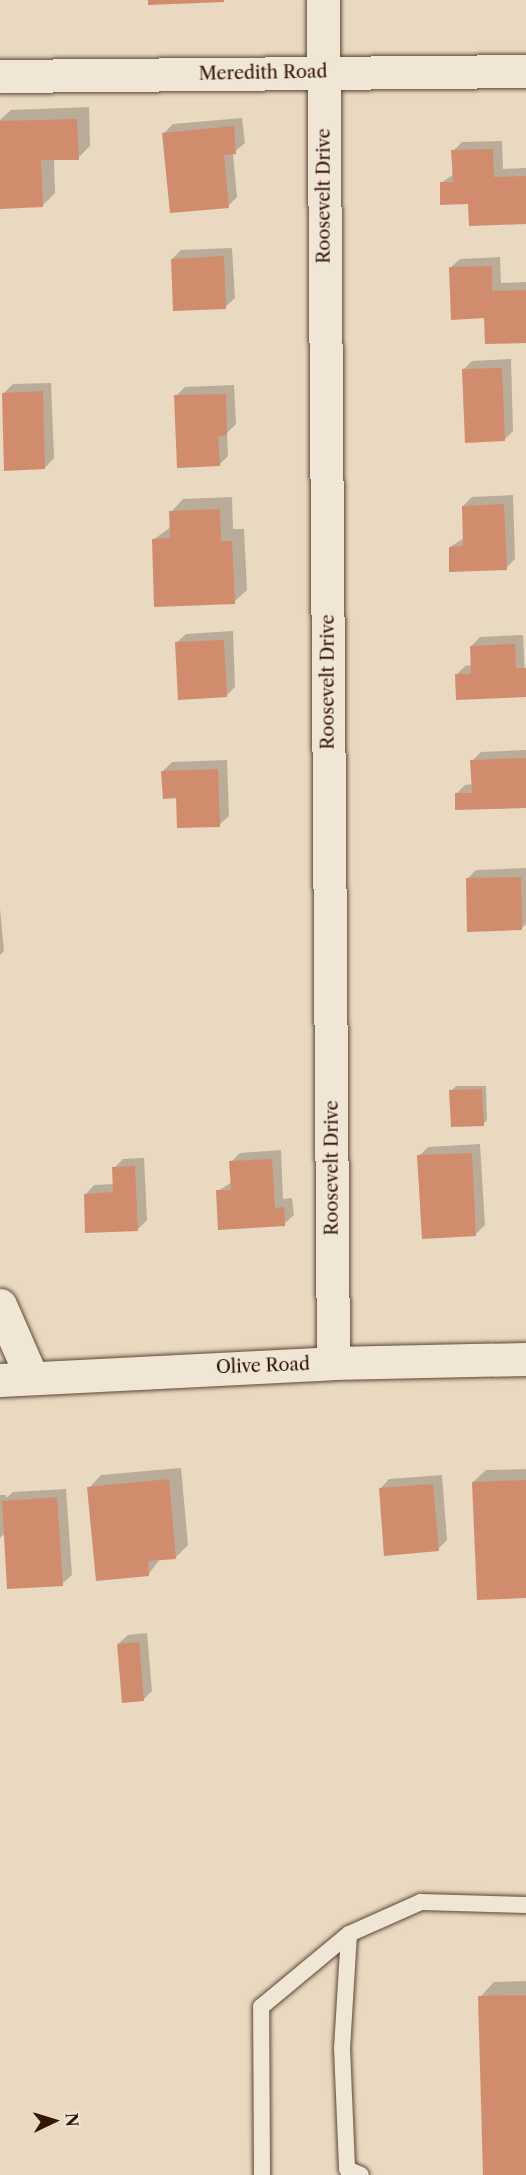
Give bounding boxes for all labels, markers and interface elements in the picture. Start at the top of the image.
street label: Meredith Road [198,61,328,85]
street label: Roosevelt Drive [313,128,335,264]
street label: Roosevelt Drive [317,614,339,750]
street label: Roosevelt Drive [321,1100,343,1236]
street label: Olive Road [216,1354,310,1378]
north arrow [24,2091,84,2151]
text: N [61,2112,82,2127]

